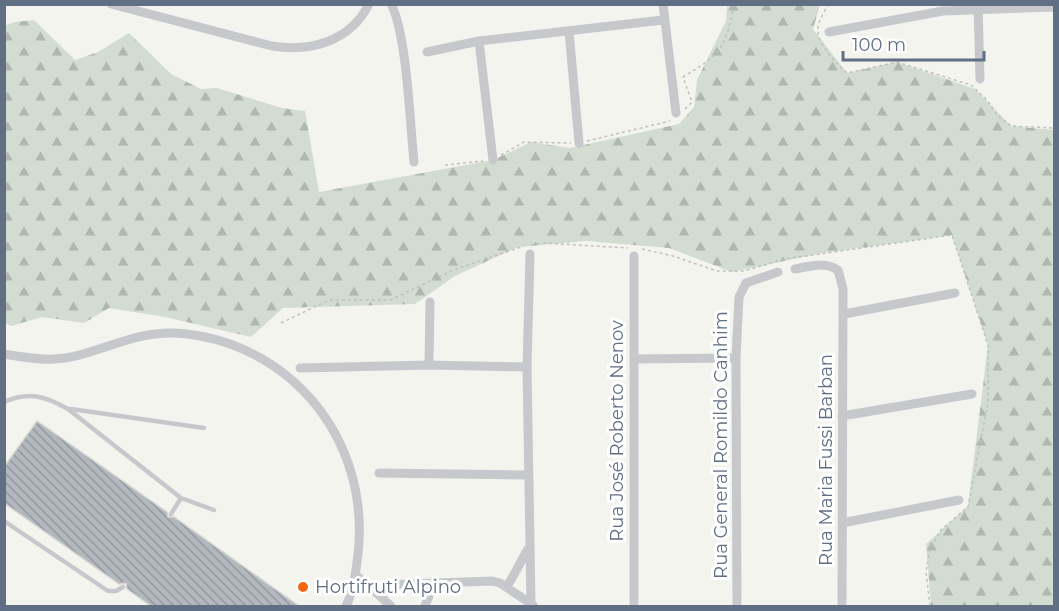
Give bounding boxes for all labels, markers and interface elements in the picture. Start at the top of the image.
scale bar [843,24,984,62]
text: 100 m [852,34,906,56]
street label: Rua General Romildo Canhim [710,311,732,579]
street label: Rua José Roberto Nenov [606,320,628,542]
street label: Rua Maria Fussi Barban [815,354,837,566]
place label: Hortifruti Alpino [315,576,461,598]
marker: Hortifruti Alpino [296,580,310,594]

